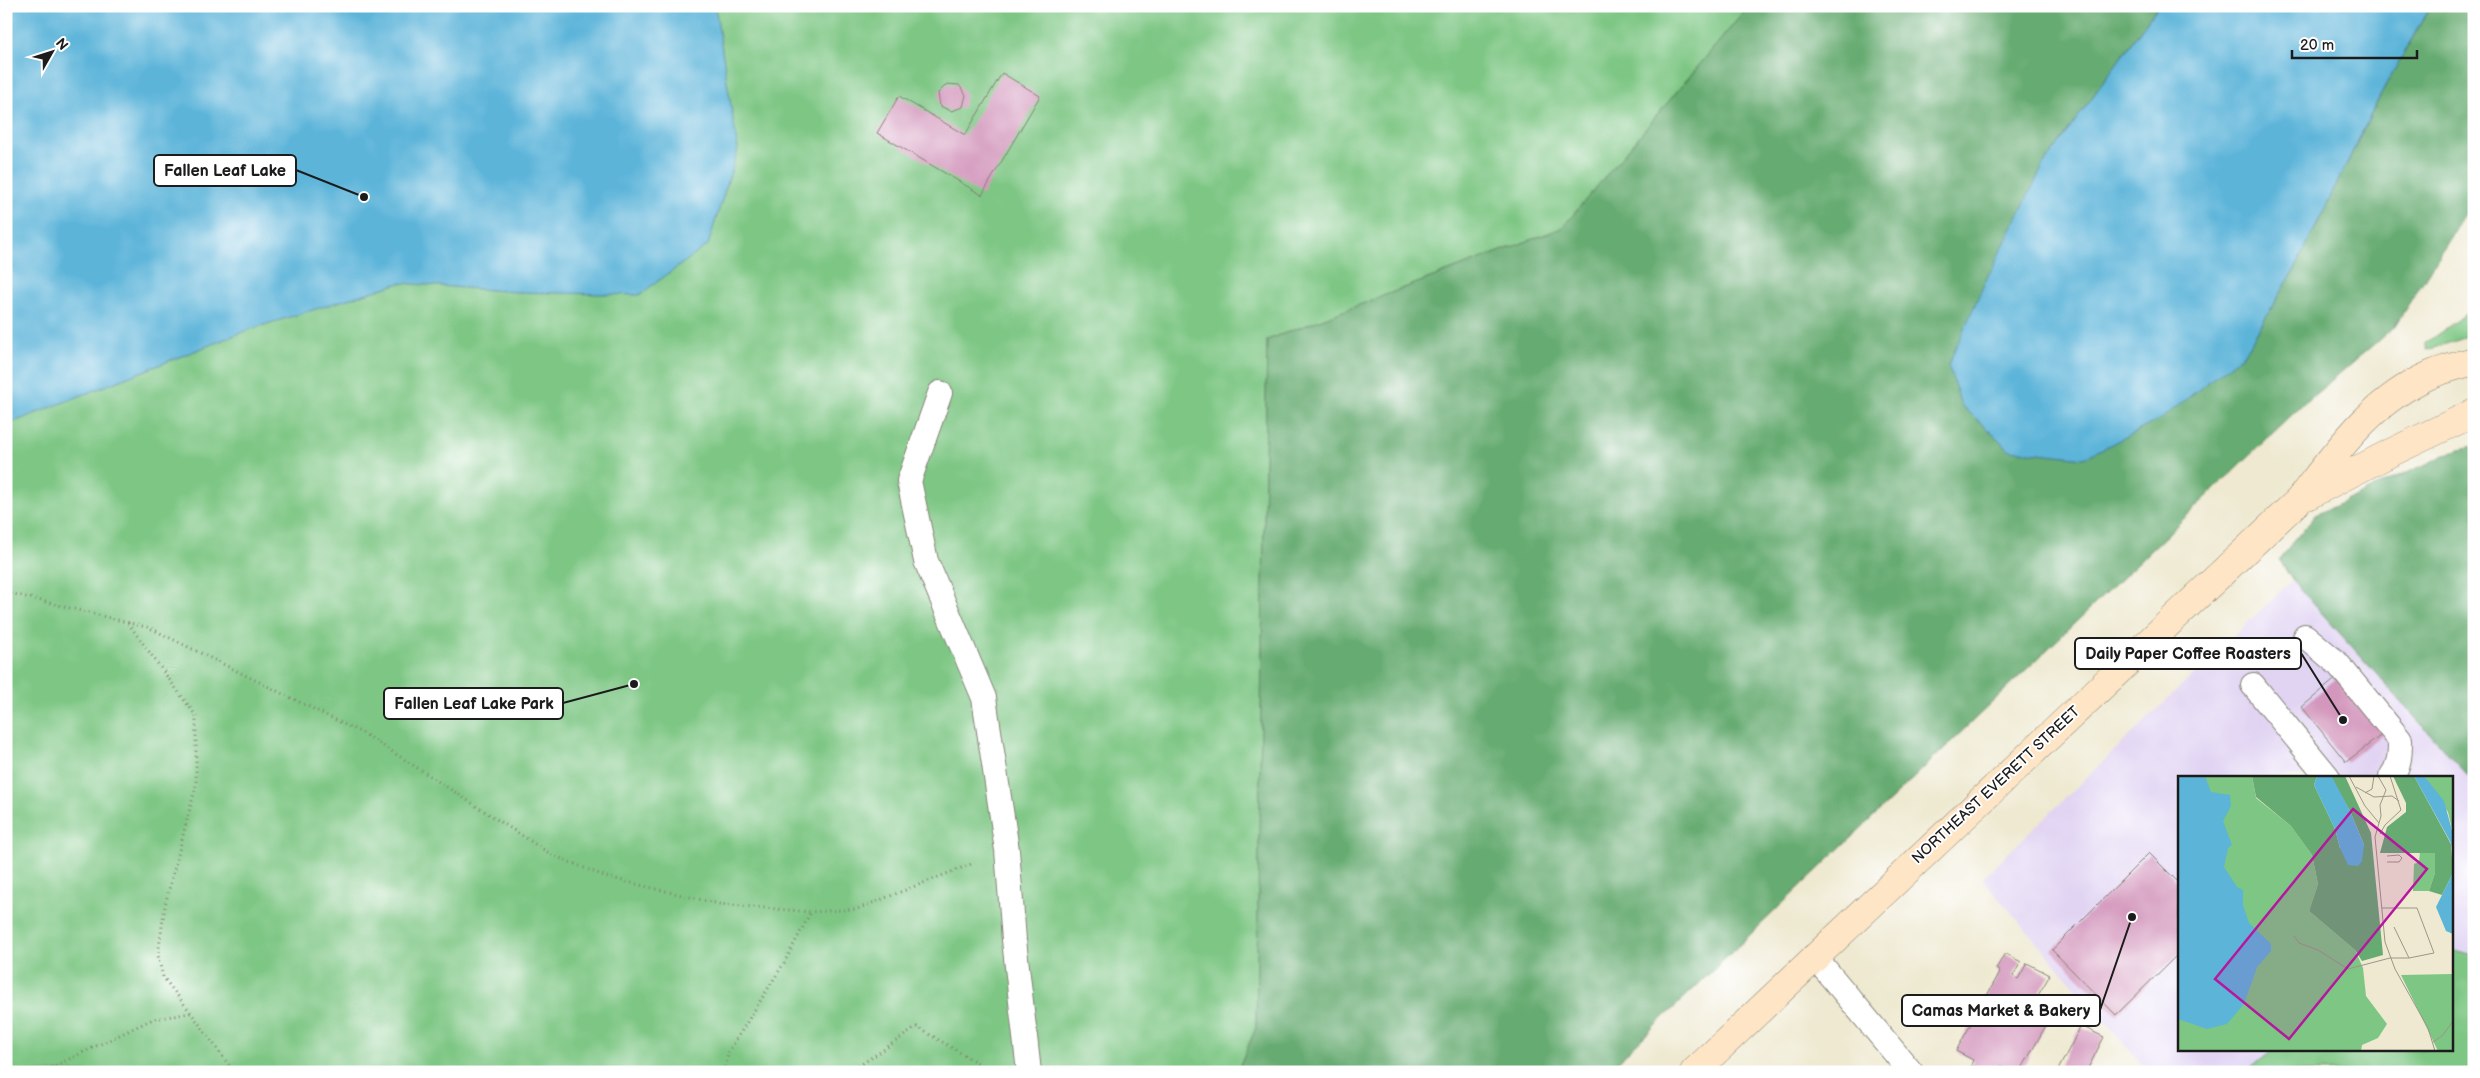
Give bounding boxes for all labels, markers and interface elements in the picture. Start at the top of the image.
north arrow [28,28,78,78]
scale bar [2292,28,2418,60]
text: N [52,35,72,54]
text: 20 m [2300,36,2334,55]
callout: Fallen Leaf Lake [154,155,296,186]
text: Fallen Leaf Lake [164,162,286,181]
callout: Daily Paper Coffee Roasters [2075,638,2301,669]
text: Daily Paper Coffee Roasters [2085,645,2291,664]
callout: Fallen Leaf Lake Park [384,688,563,719]
text: Fallen Leaf Lake Park [394,695,554,714]
street label: NORTHEAST EVERETT STREET [1908,702,2084,868]
inset map [2178,776,2452,1050]
callout: Camas Market & Bakery [1902,995,2100,1026]
text: Camas Market & Bakery [1912,1002,2091,1021]

